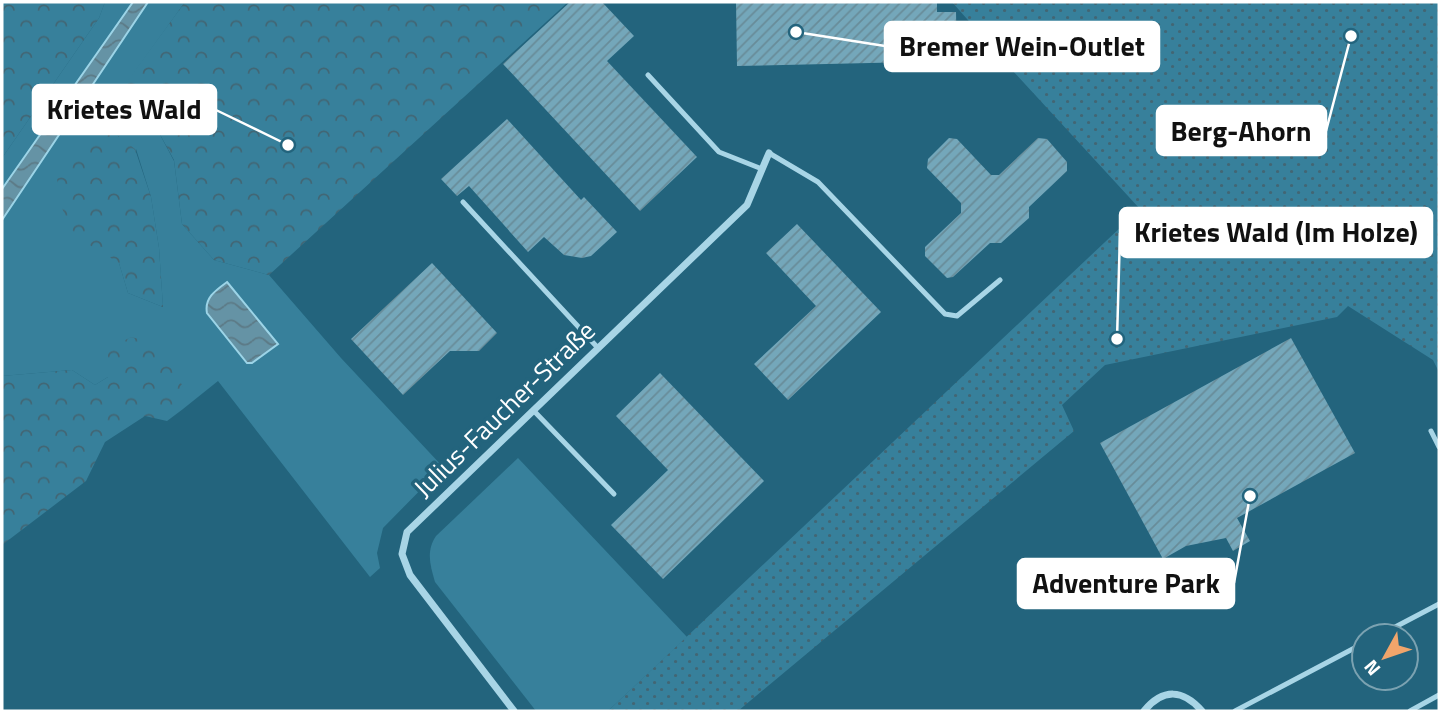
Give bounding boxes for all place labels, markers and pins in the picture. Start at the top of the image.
callout: Bremer Wein-Outlet [885,22,1159,71]
callout: Krietes Wald [33,85,216,134]
callout: Berg-Ahorn [1157,106,1326,155]
callout: Krietes Wald (Im Holze) [1120,208,1432,257]
callout: Adventure Park [1018,559,1234,608]

